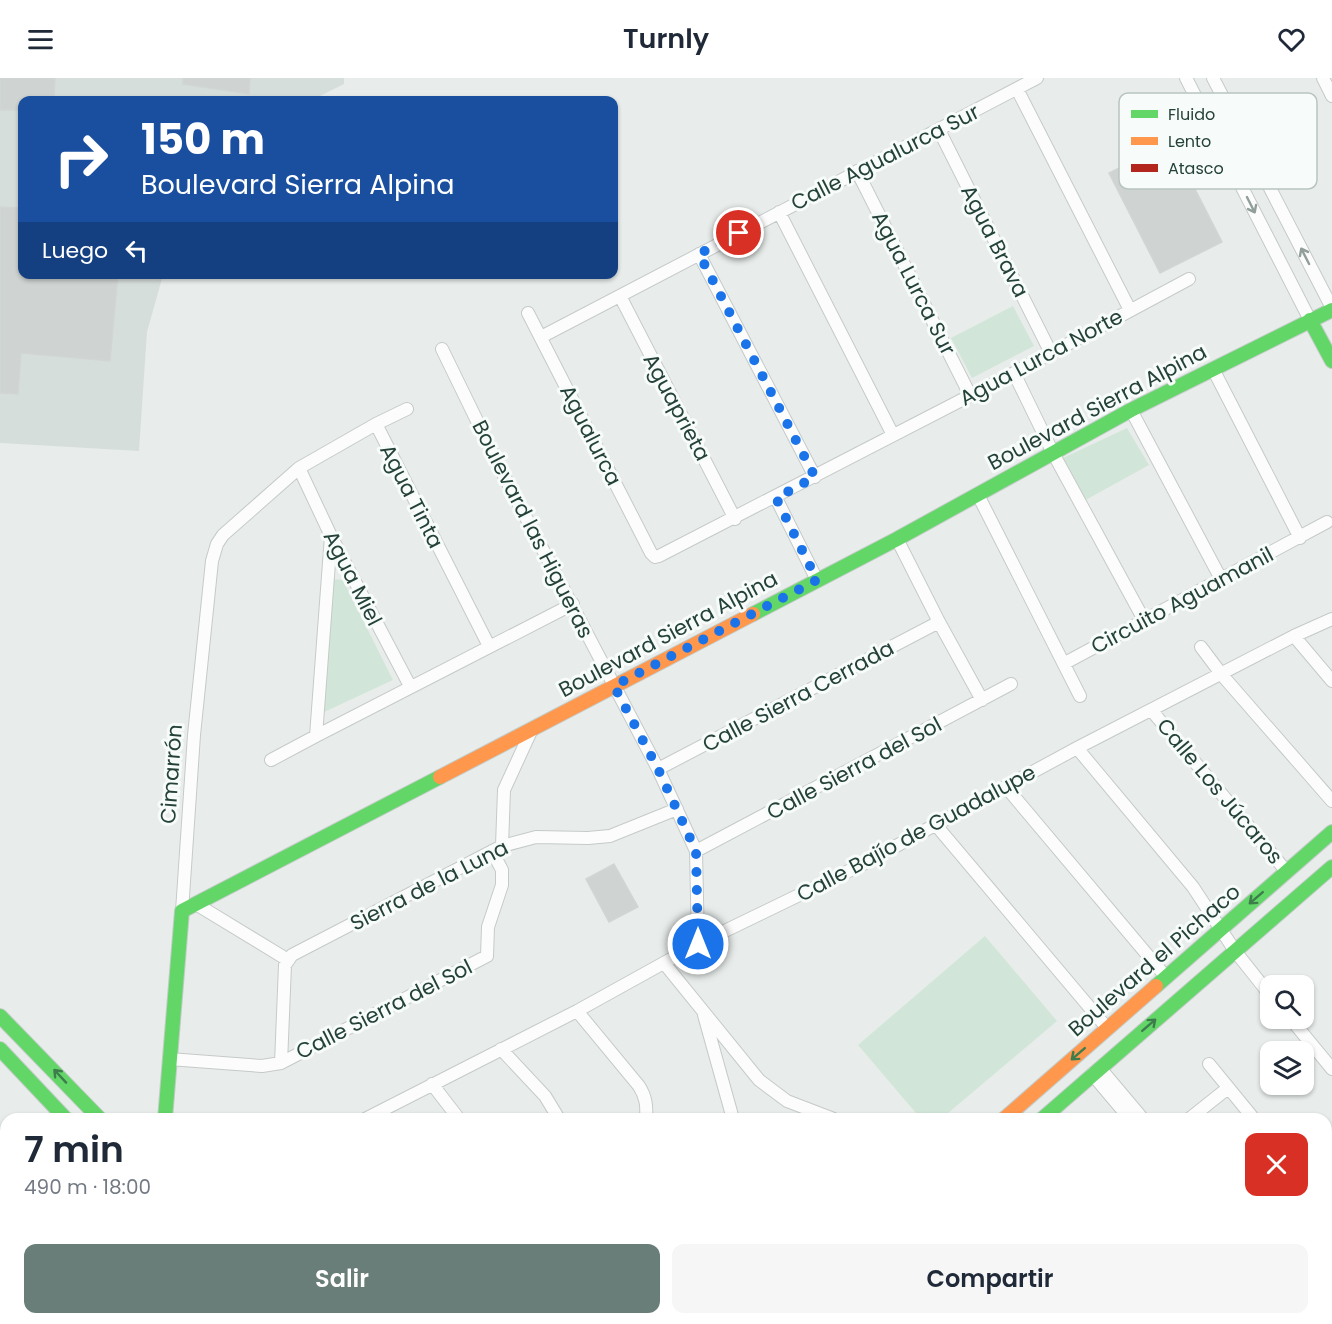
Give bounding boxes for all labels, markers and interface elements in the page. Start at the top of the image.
text: Turnly [623,20,709,57]
icon: menu [24,23,57,56]
icon: heart [1275,23,1308,56]
legend [1119,93,1317,189]
street label: Calle Agualurca Sur [786,97,984,217]
text: Fluido [1168,103,1215,126]
text: 150 m [141,110,265,169]
icon: right [42,120,120,198]
text: Lento [1168,130,1211,153]
text: Atasco [1168,157,1224,180]
text: Boulevard Sierra Alpina [141,166,455,203]
street label: Agua Brava [954,180,1036,302]
one-way arrow [1245,195,1257,213]
street label: Agua Lurca Sur [865,206,963,360]
pin [713,207,764,258]
icon: arrive [722,216,755,249]
icon: left [120,234,153,267]
text: Luego [42,235,108,266]
one-way arrow [1299,247,1311,265]
street label: Agua Lurca Norte [954,302,1128,412]
street label: Boulevard Sierra Alpina [983,337,1211,477]
street label: Aguaprieta [636,348,718,466]
street label: Agualurca [553,380,629,490]
street label: Boulevard las Higueras [465,415,601,643]
street label: Agua Tinta [373,439,451,553]
street label: Agua Miel [317,526,389,630]
street label: Circuito Aguamanil [1086,540,1278,660]
street label: Boulevard Sierra Alpina [554,564,782,704]
street label: Calle Sierra Cerrada [697,633,899,759]
street label: Calle Sierra del Sol [761,710,947,826]
street label: Calle Los Júcaros [1150,712,1290,870]
street label: Cimarrón [153,723,189,825]
street label: Calle Bajío de Guadalupe [791,758,1041,908]
street label: Sierra de la Luna [345,833,513,937]
street label: Boulevard el Pichaco [1062,877,1246,1043]
one-way arrow [1248,892,1264,905]
position arrow [666,912,730,976]
street label: Calle Sierra del Sol [291,952,477,1066]
map controls [1260,975,1314,1095]
button: search [1260,975,1314,1029]
one-way arrow [1141,1018,1156,1032]
button: layers [1260,1041,1314,1095]
one-way arrow [1071,1047,1086,1061]
one-way arrow [53,1069,67,1084]
text: 7 min [24,1124,124,1175]
button: close [1245,1133,1308,1196]
text: 490 m · 18:00 [24,1173,151,1201]
button: Salir [24,1244,660,1313]
button: Compartir [672,1244,1308,1313]

